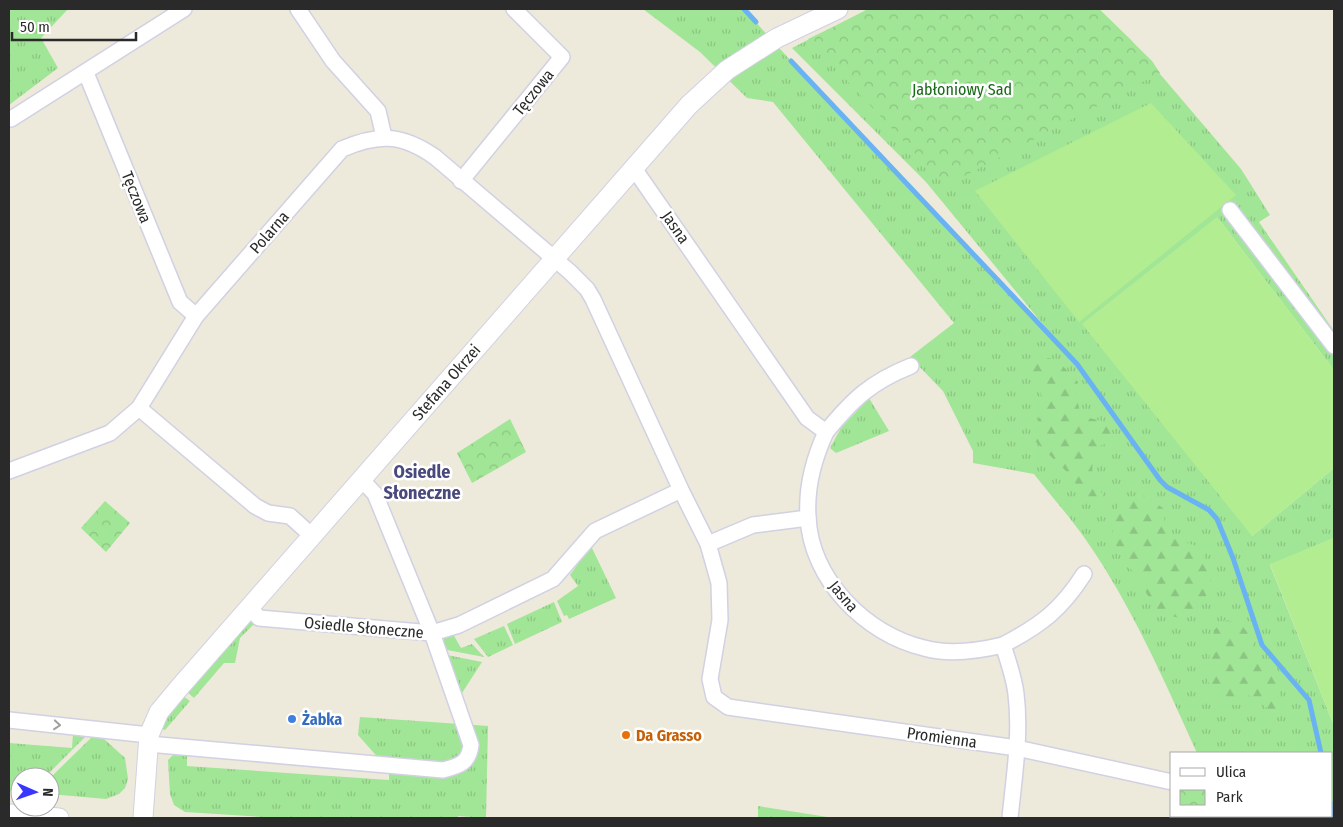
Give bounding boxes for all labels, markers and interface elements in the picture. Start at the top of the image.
scale bar [12,10,136,42]
text: 50 m [20,18,50,36]
street label: Tęczowa [509,65,558,119]
park label: Jabłoniowy Sad [912,80,1012,99]
street label: Tęczowa [118,169,156,226]
street label: Polarna [246,207,293,257]
street label: Jasna [658,207,694,247]
street label: Stefana Okrzei [408,340,484,424]
district label: Osiedle Słoneczne [383,461,461,504]
street label: Jasna [825,577,862,616]
street label: Osiedle Słoneczne [303,613,425,642]
place label: Żabka [302,710,342,729]
marker: Żabka [286,713,298,725]
one-way arrow [54,719,62,730]
street label: Promienna [906,723,978,752]
place label: Da Grasso [636,726,702,745]
marker: Da Grasso [620,729,632,741]
legend [1170,752,1333,817]
text: Ulica [1216,763,1246,781]
north arrow [10,767,60,817]
text: N [39,788,56,797]
text: Park [1216,788,1243,806]

